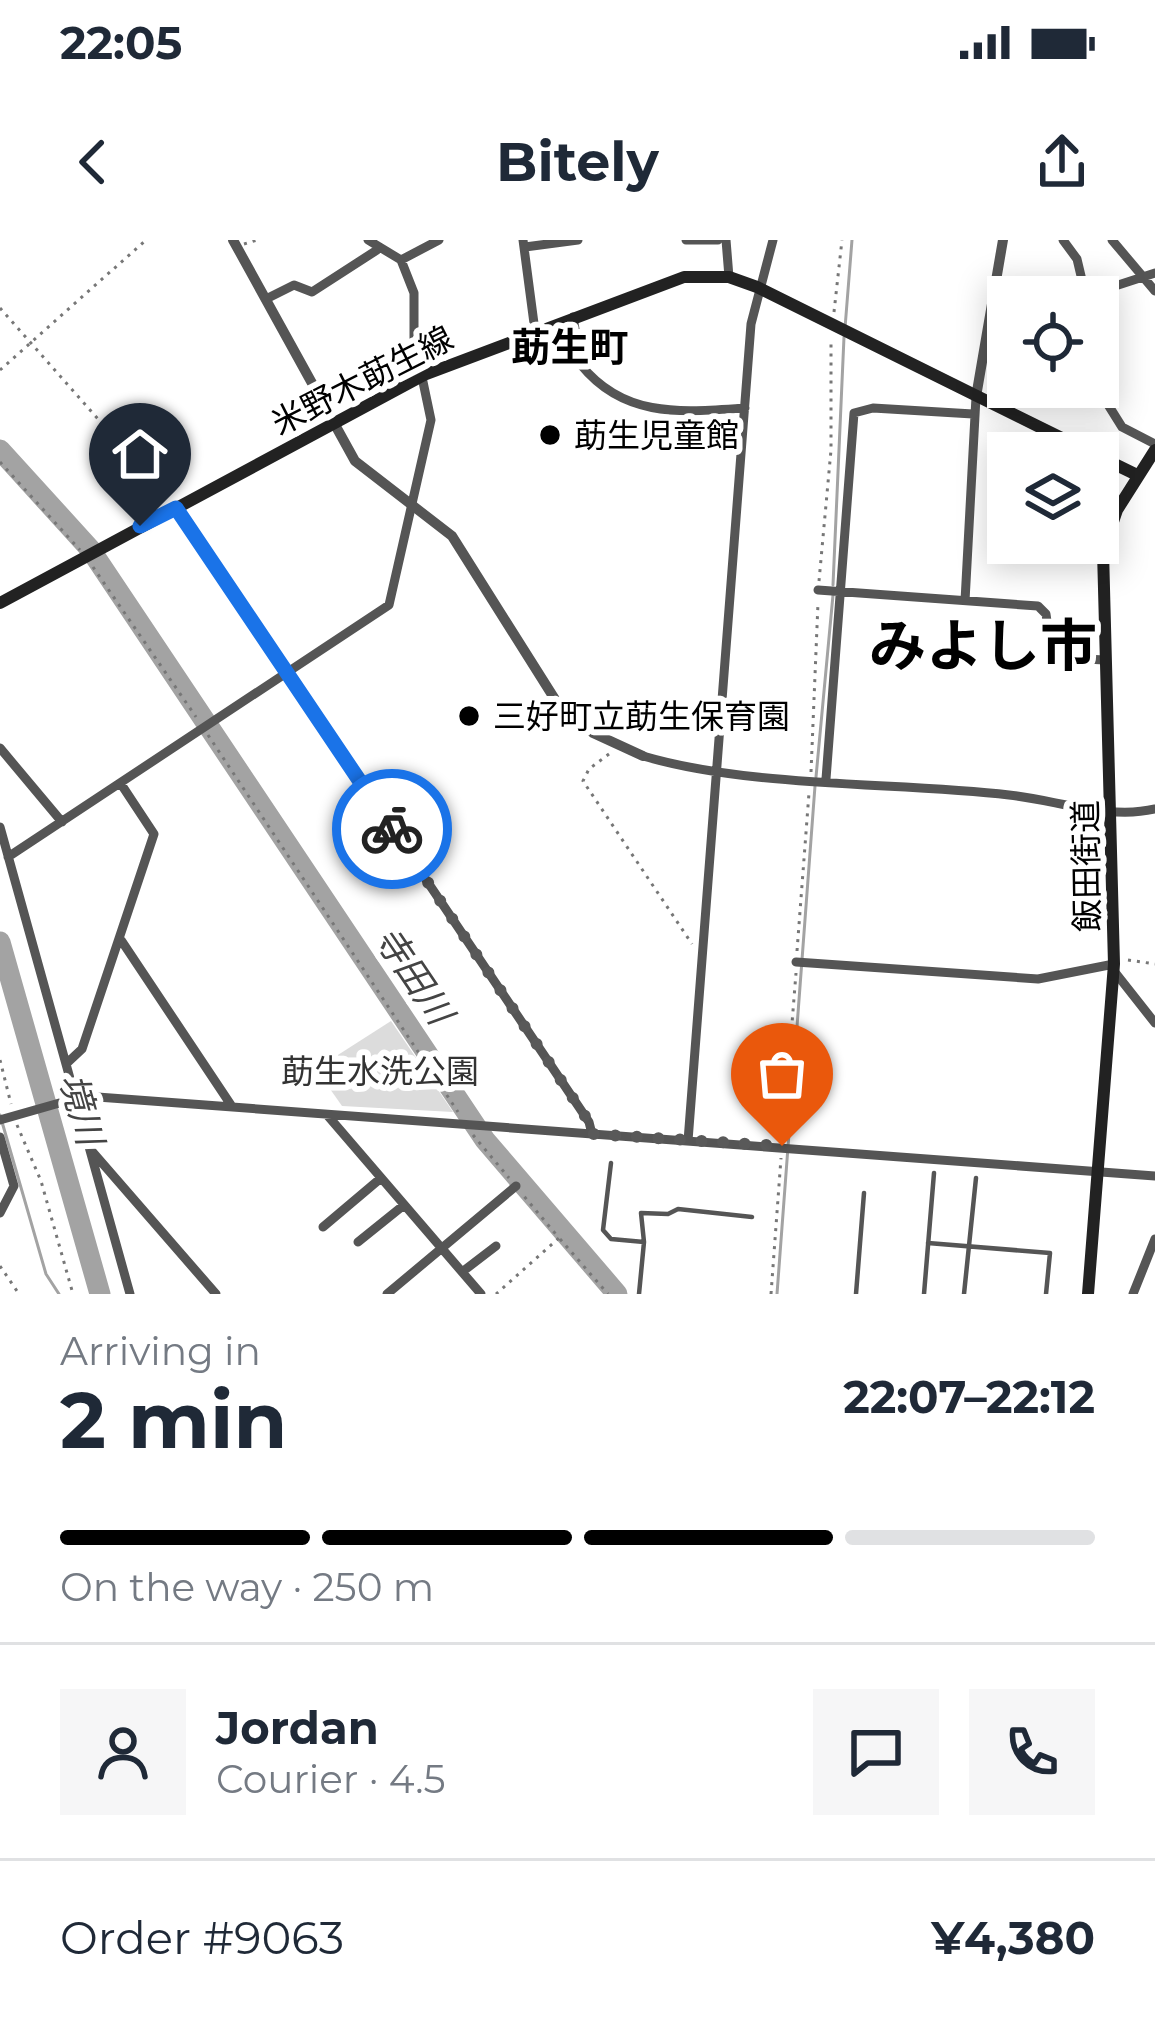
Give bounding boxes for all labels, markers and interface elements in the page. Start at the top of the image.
text: 22:05 [60,15,182,70]
icon: back [60,129,126,195]
text: Bitely [496,129,659,195]
icon: share [1029,129,1095,195]
map controls [987,276,1119,564]
button: locate [987,276,1119,408]
street label: 米野木莇生線 [265,317,459,443]
district label: 莇生町 [511,323,629,371]
pin [89,403,191,526]
place label: 莇生児童館 [574,415,739,455]
icon: home [107,421,173,487]
marker: 莇生児童館 [537,422,563,448]
button: layers [987,432,1119,564]
district label: みよし市 [869,611,1097,680]
place label: 三好町立莇生保育園 [493,696,790,736]
marker: 三好町立莇生保育園 [456,703,482,729]
courier [332,769,452,889]
icon: bike [359,796,425,862]
street label: 飯田街道 [1065,800,1107,932]
water label: 寺田川 [366,918,465,1035]
pin [731,1023,833,1146]
icon: bag [749,1041,815,1107]
park label: 莇生水洗公園 [281,1051,479,1091]
water label: 境川 [51,1068,114,1154]
text: Arriving in [60,1327,261,1375]
text: 22:07–22:12 [843,1369,1095,1424]
text: 2 min [60,1372,287,1468]
text: On the way · 250 m [60,1563,434,1611]
button: person [60,1689,186,1815]
button: chat [813,1689,939,1815]
button: phone [969,1689,1095,1815]
text: Jordan [216,1700,379,1755]
text: Courier · 4.5 [216,1755,446,1803]
text: Order #9063 [60,1910,344,1965]
text: ¥4,380 [931,1910,1095,1965]

